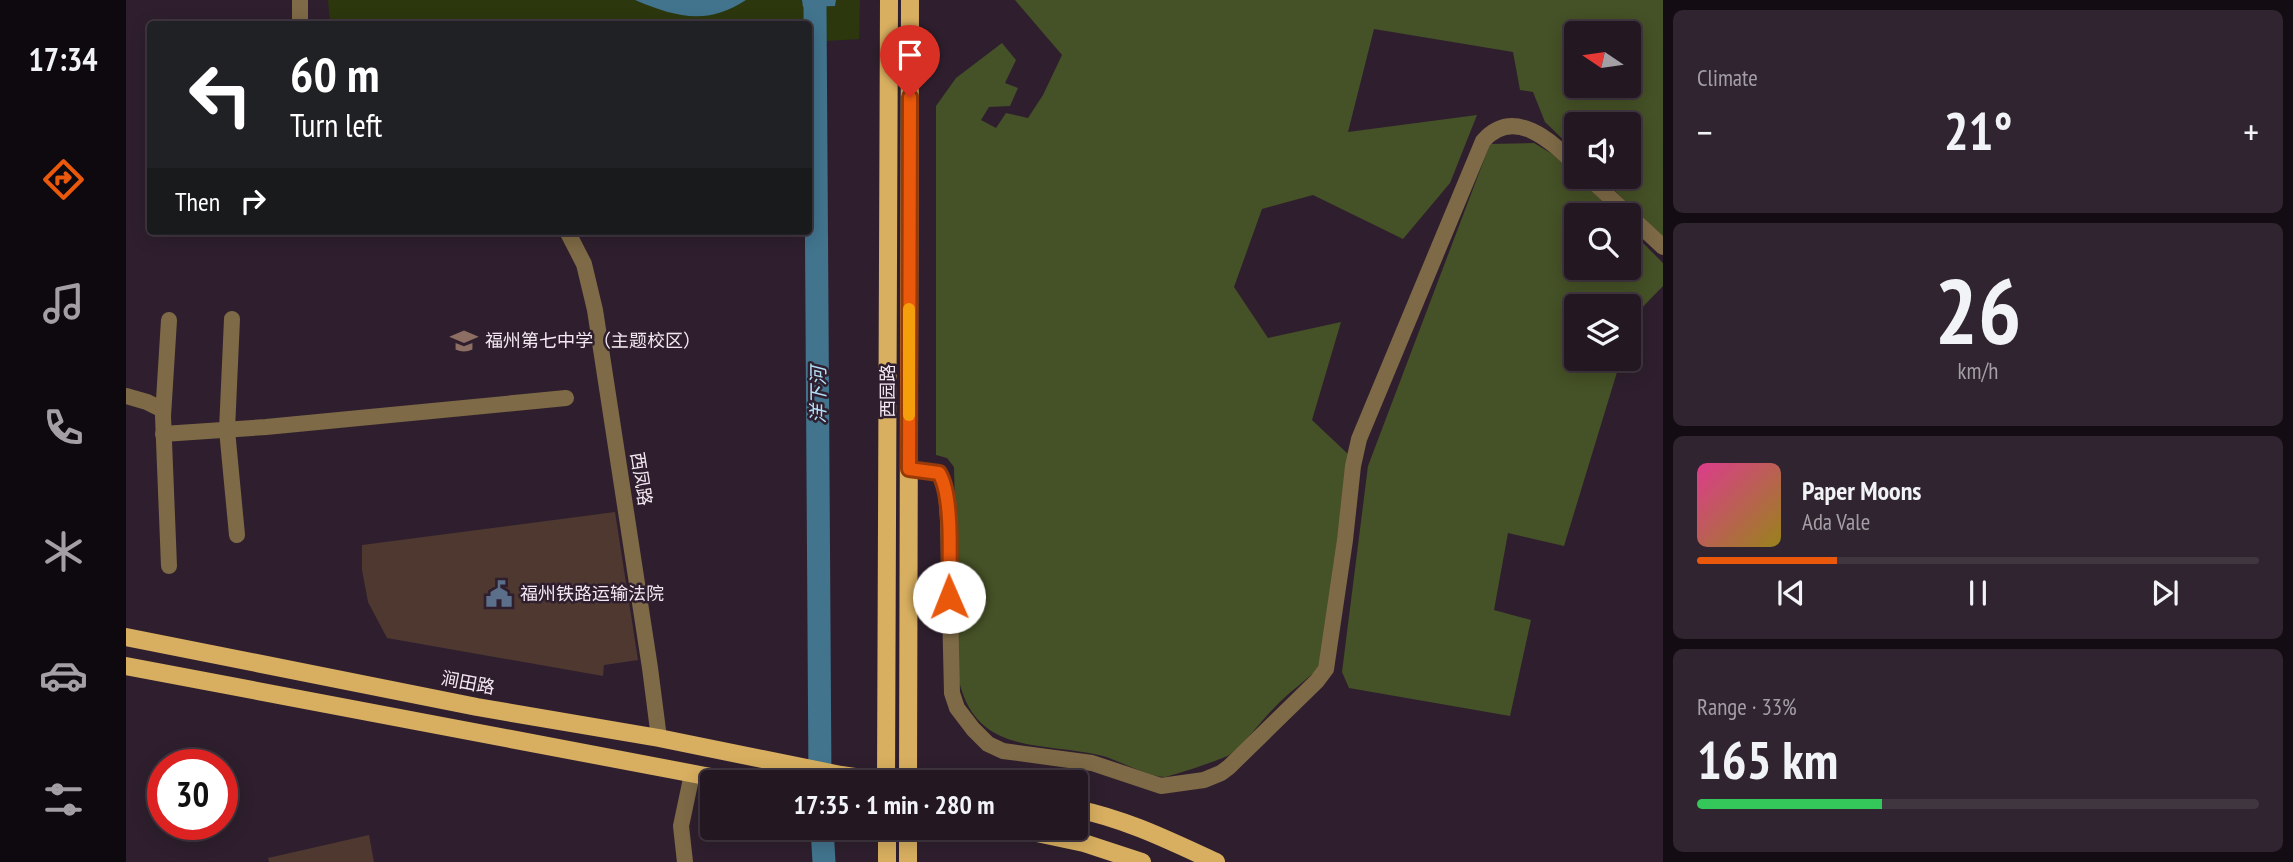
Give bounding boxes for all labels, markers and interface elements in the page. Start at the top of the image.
north arrow [1564,21,1642,98]
map controls [1564,21,1641,371]
pin [880,25,940,97]
icon: arrive [891,36,929,74]
text: 17:34 [28,38,98,80]
text: 60 m [290,42,379,106]
icon: left [175,49,266,140]
text: Climate [1697,63,1758,92]
text: 21° [1944,97,2012,164]
text: Turn left [290,104,382,146]
text: − [1697,107,1713,156]
text: + [2243,107,2259,156]
button: sound [1564,112,1641,189]
icon: directions [39,155,88,204]
icon: right [234,182,272,220]
text: Then [175,185,220,218]
button: search [1564,203,1641,280]
text: 26 [1935,251,2022,369]
icon: music [39,279,88,328]
button: layers [1564,294,1641,371]
school or university icon: 福州第七中学（主题校区） [449,326,479,356]
place label: 福州第七中学（主题校区） [485,329,701,352]
text: km/h [1958,356,1998,385]
water label: 洋下河 [806,363,830,424]
street label: 西园路 [876,364,899,418]
icon: phone [39,403,88,452]
street label: 西凤路 [626,450,657,507]
text: Paper Moons [1802,474,1921,507]
text: Ada Vale [1802,507,1870,536]
icon: climate [39,527,88,576]
position arrow [912,560,986,634]
icon: previous [1772,574,1810,612]
icon: pause [1959,574,1997,612]
icon: next [2146,574,2184,612]
public building icon: 福州铁路运输法院 [484,579,514,609]
place label: 福州铁路运输法院 [520,582,664,605]
icon: car [39,651,88,700]
street label: 涧田路 [439,666,497,699]
text: Range · 33% [1697,692,1797,721]
text: 165 km [1697,726,1838,793]
speed limit sign: 30 [147,749,238,840]
icon: filters [39,775,88,824]
text: 17:35 · 1 min · 280 m [794,788,994,821]

